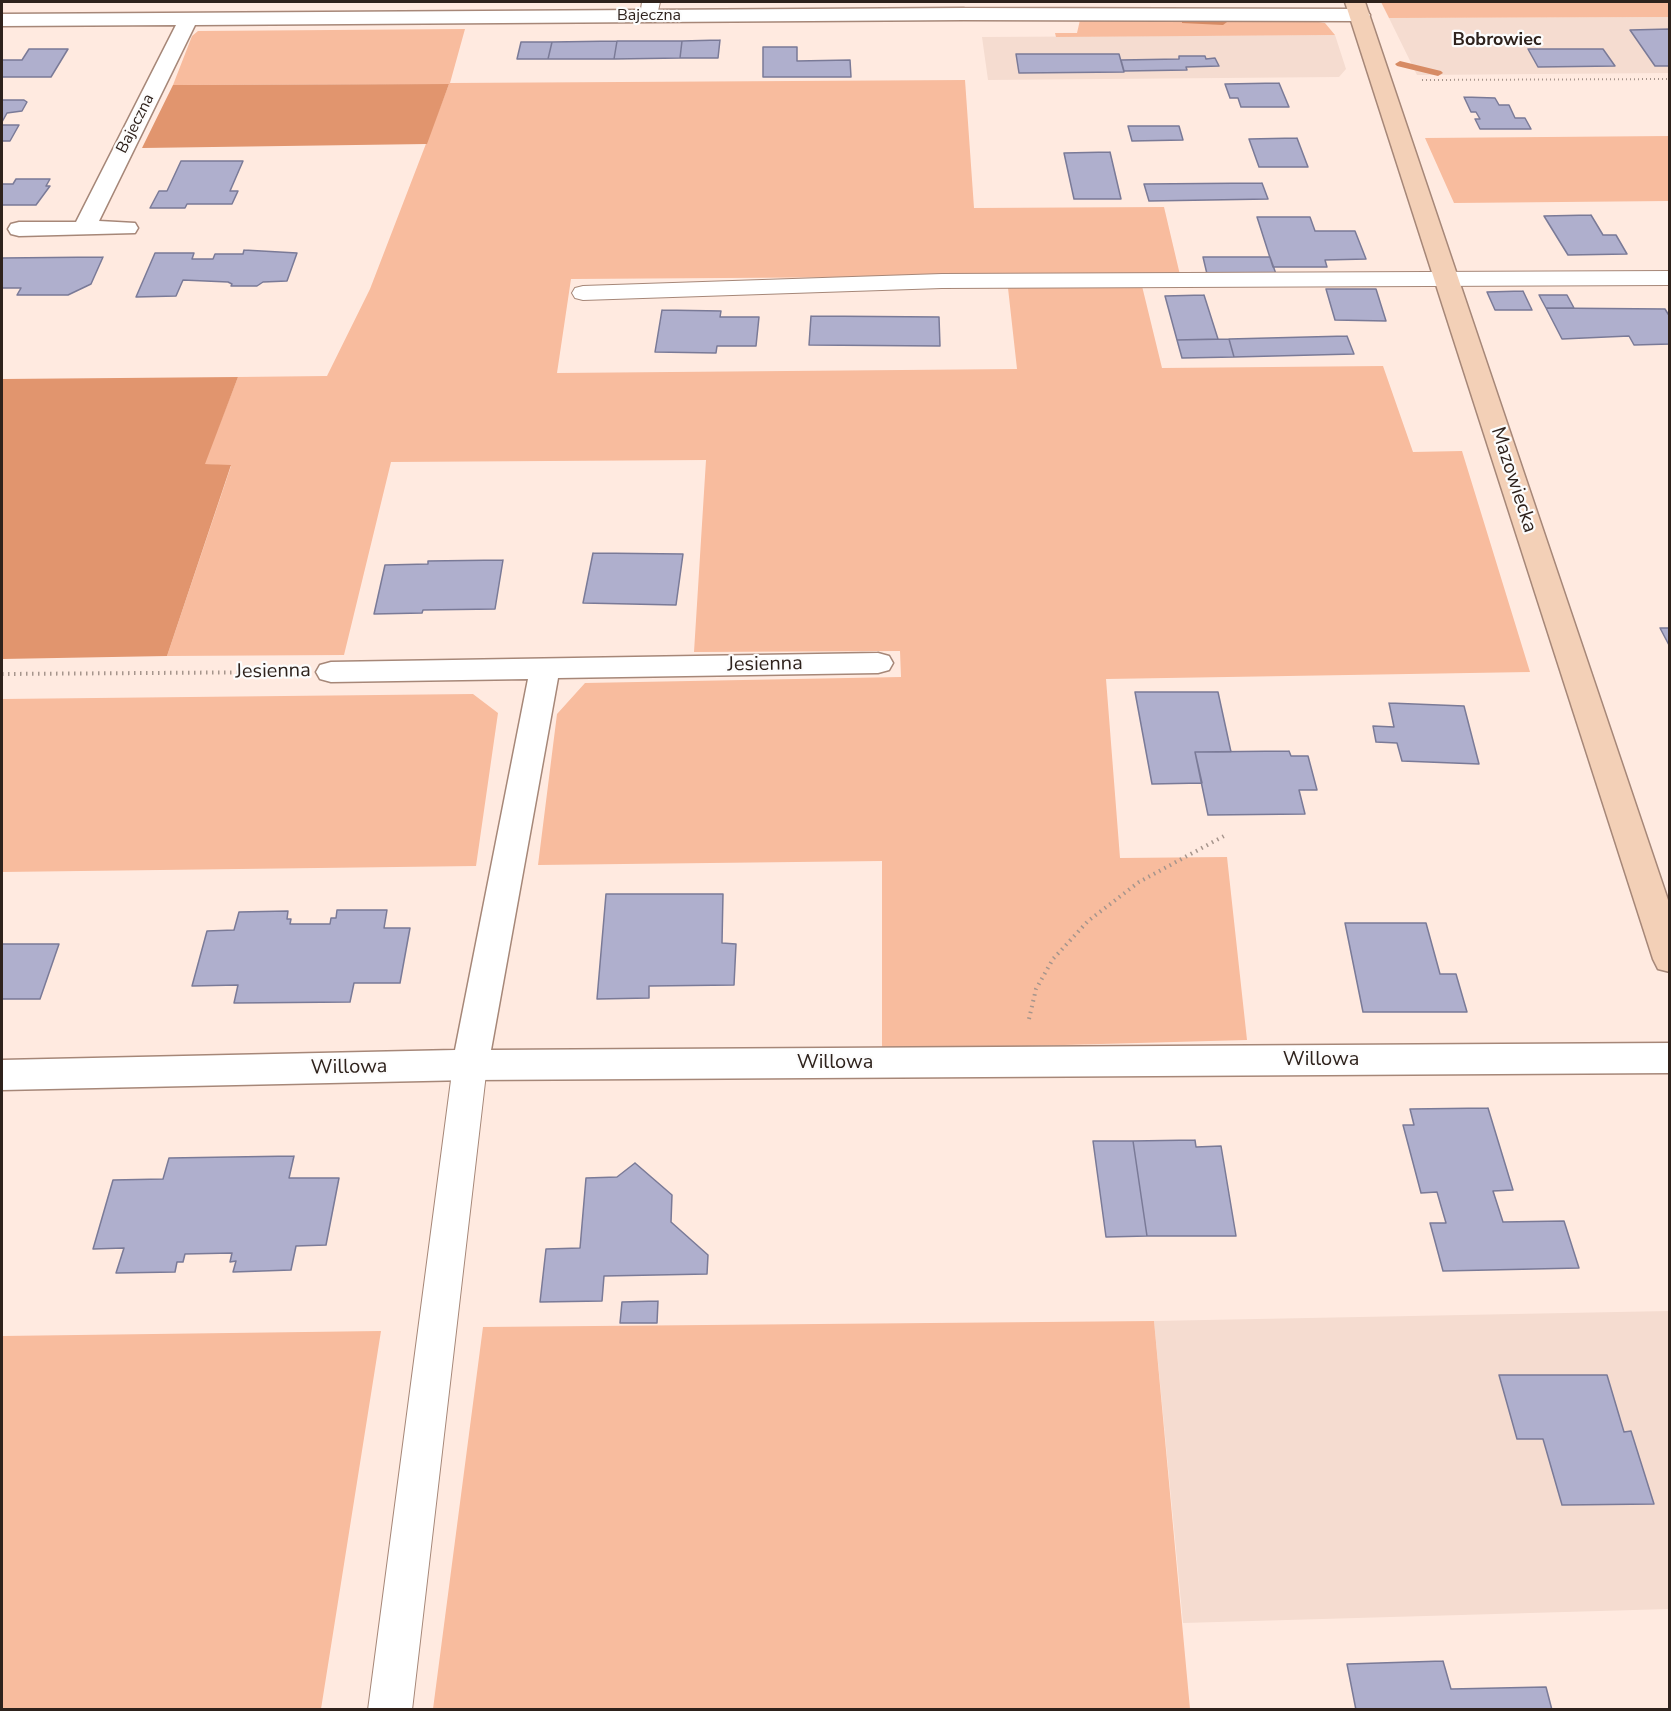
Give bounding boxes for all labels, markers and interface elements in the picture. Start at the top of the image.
street label: Bajeczna [617,6,681,26]
district label: Bobrowiec [1453,30,1541,52]
street label: Bajeczna [113,91,159,157]
street label: Mazowiecka [1485,424,1541,536]
street label: Jesienna [727,652,803,678]
street label: Jesienna [235,659,311,685]
street label: Willowa [1283,1048,1359,1072]
street label: Willowa [797,1051,873,1075]
street label: Willowa [310,1055,388,1081]

